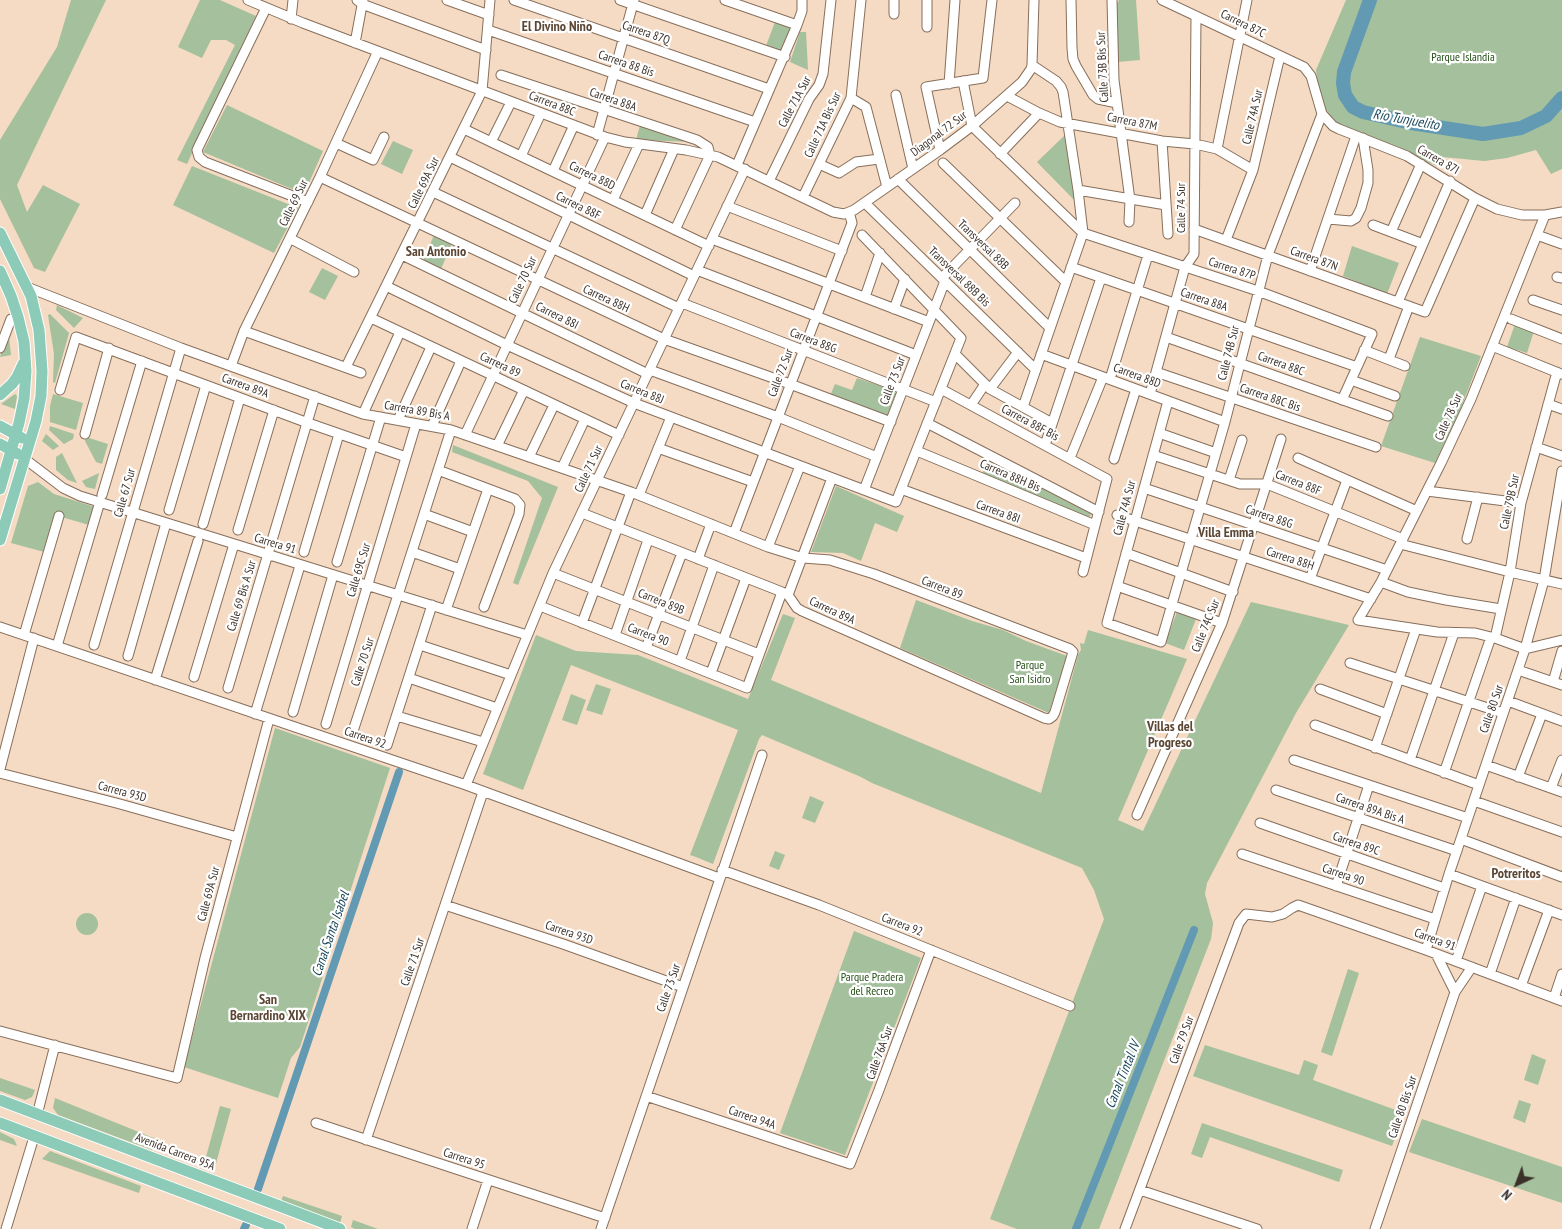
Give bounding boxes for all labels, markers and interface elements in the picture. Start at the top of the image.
street label: Carrera 87C [1218,7,1268,41]
street label: Carrera 87Q [620,18,672,48]
district label: El Divino Niño [522,19,592,35]
street label: Calle 73B Bis Sur [1094,31,1112,103]
street label: Carrera 88 Bis [596,48,656,80]
park label: Parque Islandia [1431,51,1495,65]
street label: Calle 71A Sur [776,74,814,130]
street label: Carrera 88A [588,85,638,115]
street label: Calle 74A Sur [1240,88,1266,146]
street label: Carrera 88C [527,89,577,119]
street label: Calle 71A Bis Sur [802,90,844,160]
water label: Río Tunjuelito [1372,106,1440,134]
street label: Diagonal 72 Sur [908,108,970,160]
street label: Carrera 87M [1106,110,1158,134]
street label: Carrera 87I [1415,142,1461,178]
street label: Calle 69A Sur [405,155,443,211]
street label: Carrera 88D [567,159,617,193]
street label: Calle 69 Sur [277,177,311,229]
street label: Calle 74 Sur [1175,183,1189,233]
street label: Carrera 88F [553,189,603,223]
street label: Transversal 88B [955,217,1011,273]
district label: San Antonio [406,244,466,260]
street label: Transversal 88B Bis [925,244,993,310]
street label: Carrera 87N [1288,244,1340,274]
street label: Calle 70 Sur [506,254,540,306]
street label: Carrera 87P [1207,255,1257,283]
street label: Carrera 88H [581,282,631,316]
street label: Carrera 88A [1179,285,1229,315]
street label: Carrera 88I [533,299,581,333]
street label: Calle 74B Sur [1215,324,1243,382]
street label: Carrera 88G [788,325,838,357]
street label: Calle 72 Sur [765,347,797,399]
street label: Carrera 89 [477,349,523,381]
street label: Carrera 88C [1256,349,1306,379]
street label: Calle 73 Sur [877,355,909,407]
street label: Carrera 88D [1111,361,1163,391]
street label: Carrera 89A [220,371,270,401]
street label: Carrera 88J [618,377,666,407]
street label: Carrera 88C Bis [1238,381,1302,415]
street label: Calle 78 Sur [1432,391,1466,443]
street label: Carrera 89 Bis A [383,398,451,424]
street label: Carrera 88F Bis [999,402,1061,444]
street label: Calle 71 Sur [572,443,606,495]
street label: Carrera 88H Bis [978,457,1042,495]
street label: Calle 67 Sur [111,467,139,519]
street label: Carrera 88F [1273,467,1323,499]
street label: Calle 79B Sur [1497,473,1523,531]
street label: Calle 74A Sur [1111,479,1139,537]
street label: Carrera 88I [974,497,1022,527]
street label: Carrera 88G [1243,502,1295,532]
district label: Villa Emma [1198,525,1254,541]
street label: Carrera 91 [252,531,298,557]
street label: Calle 69C Sur [344,541,374,599]
street label: Carrera 88H [1264,544,1316,574]
street label: Calle 69 Bis A Sur [224,559,260,633]
street label: Carrera 89 [919,574,965,602]
street label: Carrera 89B [636,586,686,618]
street label: Carrera 89A [807,594,857,628]
street label: Calle 74C Sur [1189,597,1223,655]
street label: Carrera 90 [625,621,671,649]
street label: Calle 70 Sur [348,636,378,688]
park label: Parque San Isidro [1010,659,1050,687]
street label: Calle 80 Sur [1477,683,1507,735]
district label: Villas del Progreso [1147,719,1193,752]
street label: Carrera 92 [342,724,388,752]
street label: Carrera 93D [96,779,148,805]
street label: Carrera 89A Bis A [1334,790,1406,828]
street label: Carrera 89C [1331,829,1381,859]
street label: Carrera 90 [1320,861,1366,889]
street label: Calle 69A Sur [195,865,223,923]
district label: Potreritos [1491,866,1541,882]
water label: Canal Santa Isabel [309,889,353,979]
street label: Carrera 92 [879,911,925,939]
street label: Carrera 93D [543,918,595,948]
street label: Carrera 91 [1412,926,1458,954]
street label: Calle 71 Sur [398,936,428,988]
street label: Calle 73 Sur [654,962,684,1014]
park label: Parque Pradera del Recreo [841,971,903,999]
district label: San Bernardino XIX [230,992,306,1024]
street label: Calle 79 Sur [1167,1014,1197,1066]
street label: Calle 76A Sur [864,1024,896,1082]
water label: Canal Tintal IV [1102,1039,1144,1111]
street label: Calle 80 Bis Sur [1386,1074,1420,1140]
street label: Carrera 94A [727,1103,777,1133]
street label: Avenida Carrera 95A [133,1130,217,1174]
street label: Carrera 95 [441,1145,487,1173]
north arrow [1492,1159,1542,1209]
text: N [1498,1186,1516,1204]

